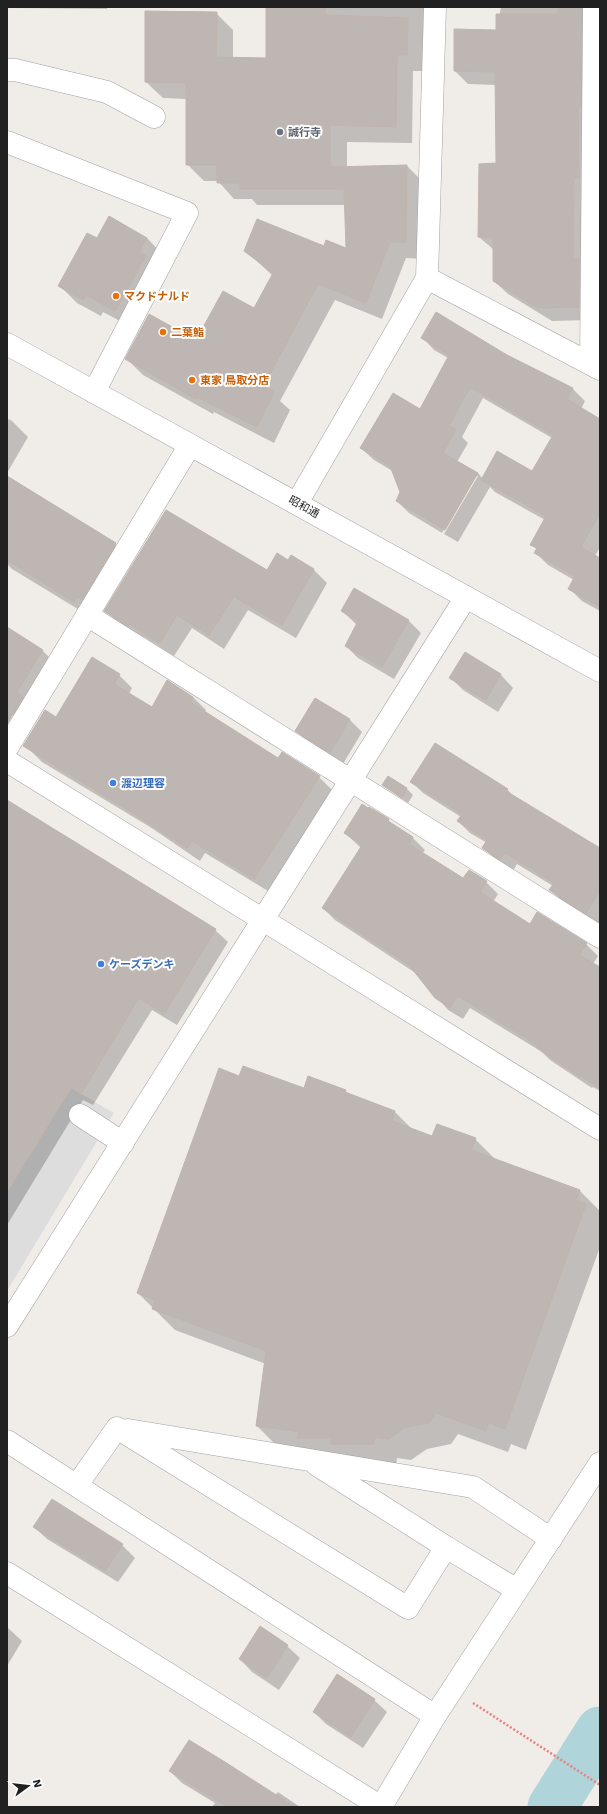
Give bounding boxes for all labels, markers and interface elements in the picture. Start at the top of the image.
place label: 誠行寺 [288,126,321,139]
marker: 誠行寺 [275,127,285,137]
place label: マクドナルド [124,290,190,303]
marker: マクドナルド [111,291,121,301]
place label: 二葉鮨 [171,326,204,339]
marker: 二葉鮨 [158,327,168,337]
place label: 東家 鳥取分店 [200,374,269,387]
marker: 東家 鳥取分店 [187,375,197,385]
street label: 昭和通 [286,493,322,521]
place label: 渡辺理容 [121,777,165,790]
marker: 渡辺理容 [108,778,118,788]
place label: ケーズデンキ [109,958,174,971]
marker: ケーズデンキ [96,959,106,969]
north arrow [8,1766,48,1806]
text: N [30,1778,45,1789]

